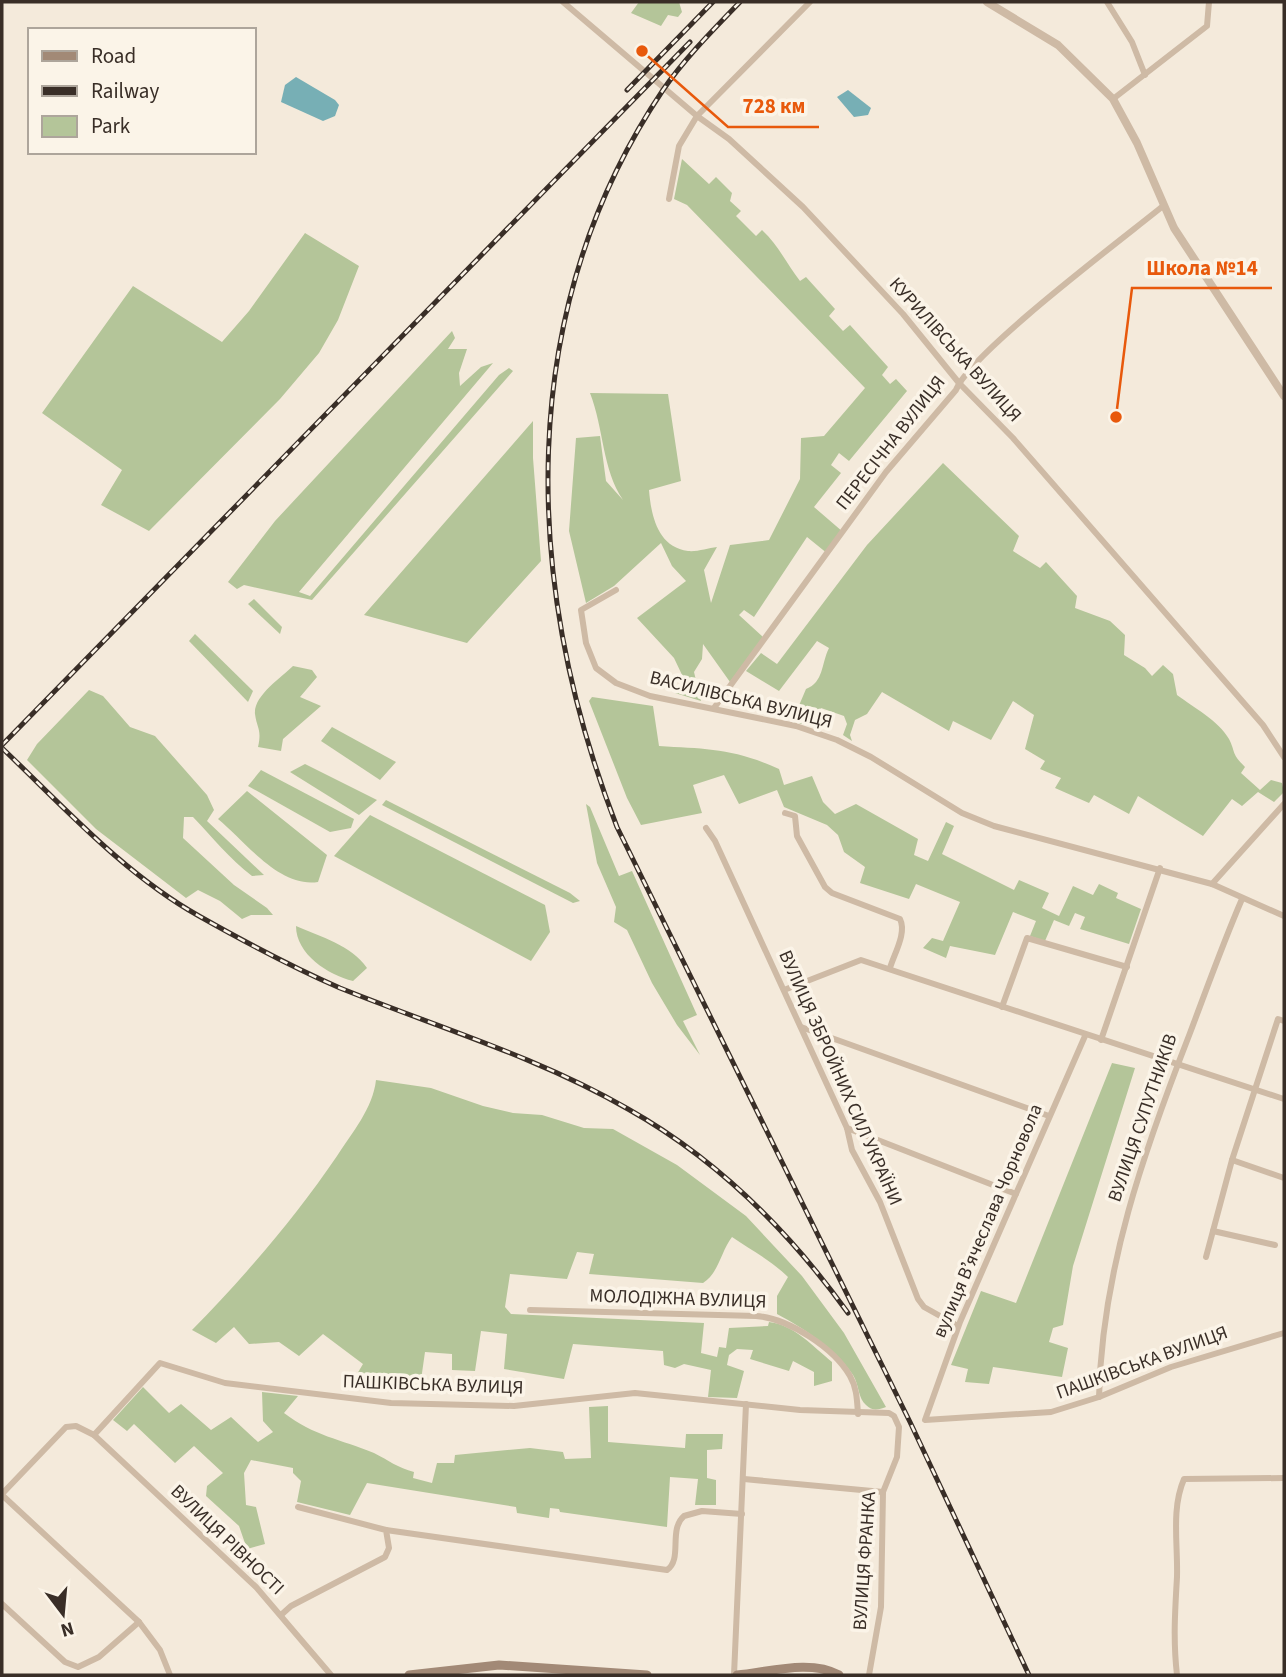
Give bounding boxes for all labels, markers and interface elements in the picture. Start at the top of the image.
legend [28,28,256,154]
text: Road [91,41,136,71]
text: Railway [91,76,159,106]
callout: 728 км [728,85,819,127]
text: 728 км [743,91,805,121]
text: Park [91,111,131,141]
callout: Школа №14 [1132,246,1272,288]
text: Школа №14 [1146,253,1258,283]
street label: КУРИЛІВСЬКА ВУЛИЦЯ [883,272,1027,428]
street label: ПЕРЕСІЧНА ВУЛИЦЯ [830,370,952,516]
street label: ВАСИЛІВСЬКА ВУЛИЦЯ [647,664,835,736]
street label: ВУЛИЦЯ ЗБРОЙНИХ СИЛ УКРАЇНИ [771,946,909,1210]
street label: ВУЛИЦЯ СУПУТНИКІВ [1102,1030,1184,1206]
street label: вулиця Вʼячеслава Чорновола [926,1100,1050,1342]
street label: МОЛОДІЖНА ВУЛИЦЯ [589,1282,767,1316]
street label: ПАШКІВСЬКА ВУЛИЦЯ [1052,1319,1232,1407]
street label: ПАШКІВСЬКА ВУЛИЦЯ [342,1368,524,1402]
street label: ВУЛИЦЯ РІВНОСТІ [164,1479,290,1601]
street label: ВУЛИЦЯ ФРАНКА [847,1490,883,1631]
north arrow [28,1579,98,1649]
text: N [57,1614,77,1644]

